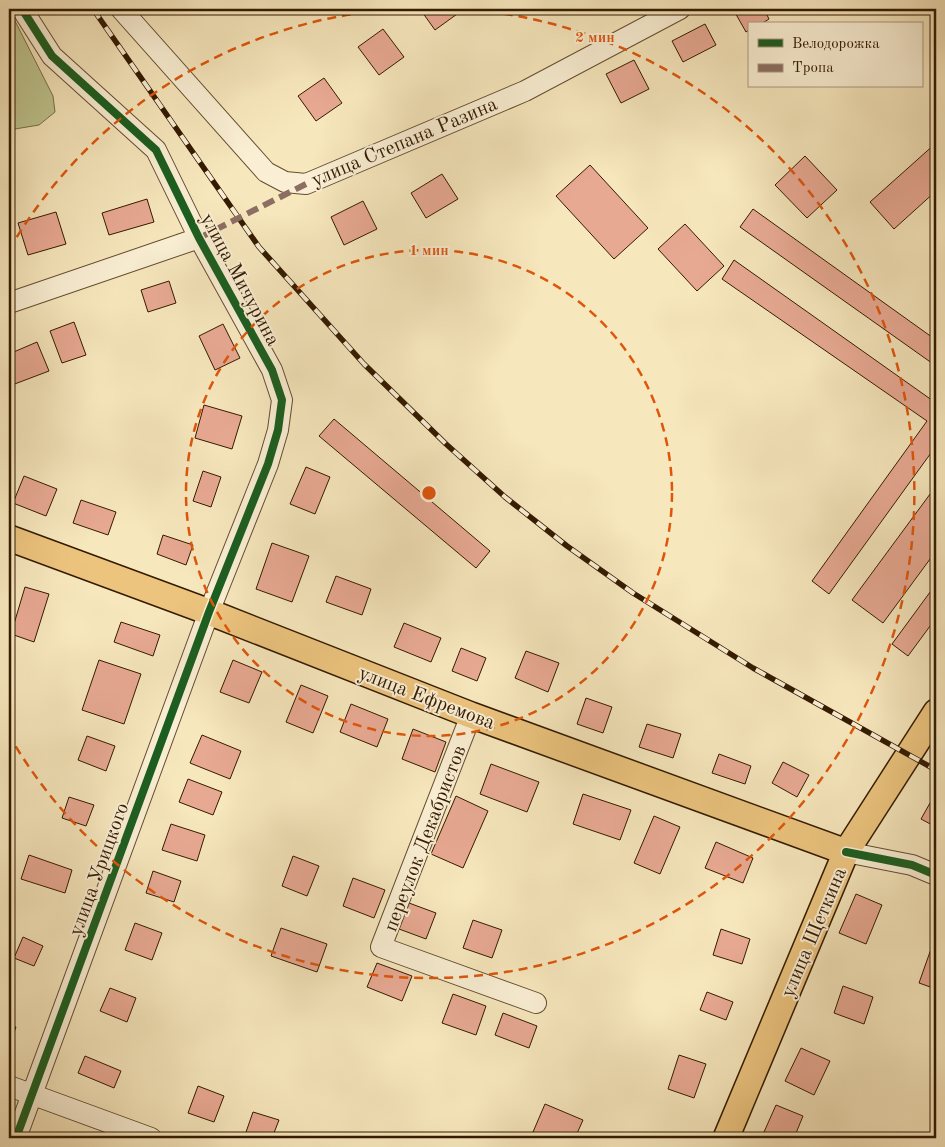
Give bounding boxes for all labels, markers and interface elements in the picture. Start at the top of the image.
legend [748,22,922,88]
text: 2 мин [575,31,615,46]
text: Велодорожка [792,37,880,52]
text: Тропа [792,61,834,76]
street label: улица Степана Разина [309,95,501,191]
street label: улица Мичурина [196,210,283,350]
text: 1 мин [409,244,449,259]
centre of rings [420,484,438,502]
street label: улица Ефремова [355,664,497,734]
street label: переулок Декабристов [381,743,471,934]
street label: улица Урицкого [67,800,133,939]
street label: улица Щеткина [778,865,851,1001]

